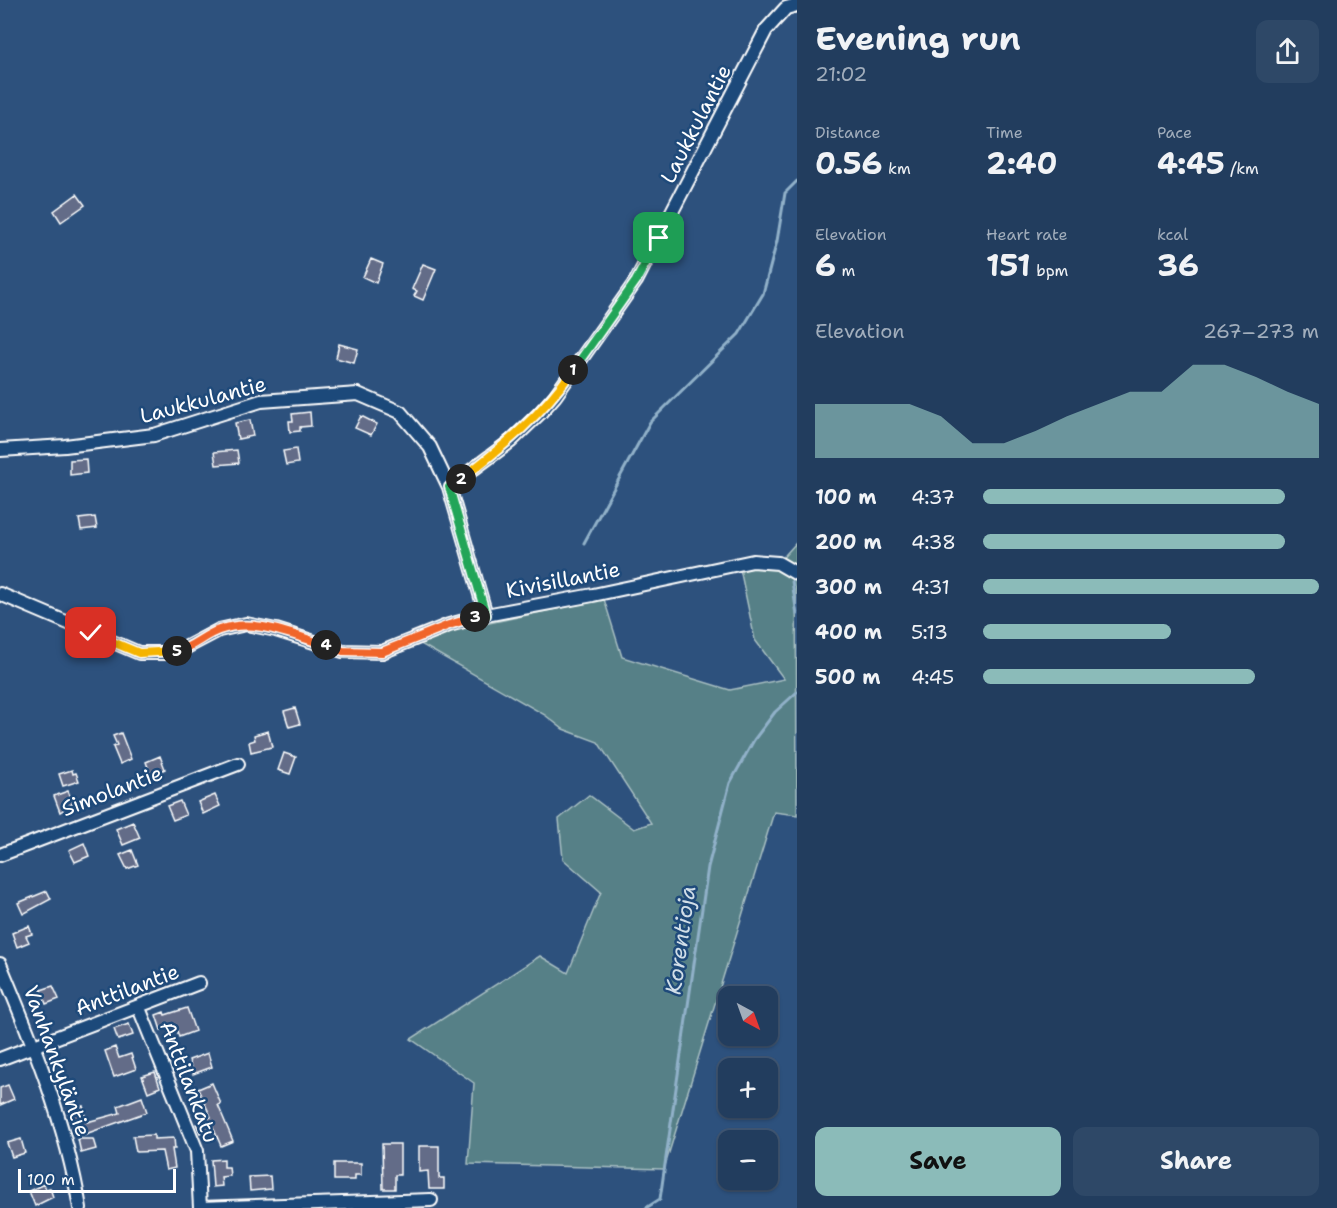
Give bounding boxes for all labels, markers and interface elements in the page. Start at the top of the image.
text: Evening run [815,16,1021,61]
button: share [1256,20,1319,83]
street label: Laukkulantie [654,60,738,188]
text: 21:02 [815,61,867,87]
text: Distance [815,122,881,143]
text: Time [986,122,1023,143]
text: Pace [1157,122,1192,143]
text: 0.56 [815,143,883,184]
text: 2:40 [986,143,1058,184]
text: 4:45 [1157,143,1225,184]
text: km [883,158,911,179]
text: /km [1225,158,1259,179]
pin [633,212,684,263]
icon: arrive [642,221,675,254]
text: Elevation [815,224,887,245]
text: Heart rate [986,224,1068,245]
text: kcal [1157,224,1188,245]
text: 6 [815,245,836,286]
text: 151 [986,245,1031,286]
text: 36 [1157,245,1199,286]
text: m [836,260,855,281]
text: bpm [1031,260,1068,281]
text: Elevation [815,318,905,344]
text: 267–273 m [1203,318,1319,344]
pin: 1 [558,355,588,385]
text: 1 [569,359,577,380]
street label: Laukkulantie [137,370,269,430]
pin: 2 [446,464,476,494]
text: 2 [455,468,467,489]
text: 100 m [815,484,877,510]
text: 4:37 [911,484,955,510]
text: 200 m [815,529,882,555]
text: 4:38 [911,529,956,555]
street label: Kivisillantie [503,555,623,605]
text: 300 m [815,574,882,600]
text: 4:31 [911,574,950,600]
pin: 3 [460,602,490,632]
text: 3 [469,606,481,627]
pin [65,607,116,658]
icon: check [74,616,107,649]
text: 400 m [815,619,882,645]
text: 5:13 [911,619,948,645]
pin: 4 [311,630,341,660]
text: 4 [320,634,332,655]
pin: 5 [162,636,192,666]
text: 5 [172,640,182,661]
text: 500 m [815,664,881,690]
text: 4:45 [911,664,954,690]
street label: Simolantie [57,759,167,823]
water label: Korentioja [658,884,702,996]
street label: Anttilantie [71,957,183,1023]
street label: Vanhankyläntie [17,982,97,1140]
north arrow [718,986,778,1046]
map controls [718,986,778,1190]
street label: Anttilankatu [153,1017,225,1147]
button: + [718,1058,778,1118]
button: Save [815,1127,1061,1196]
button: Share [1073,1127,1319,1196]
button: − [718,1130,778,1190]
scale bar [18,1166,176,1194]
text: 100 m [27,1169,75,1190]

